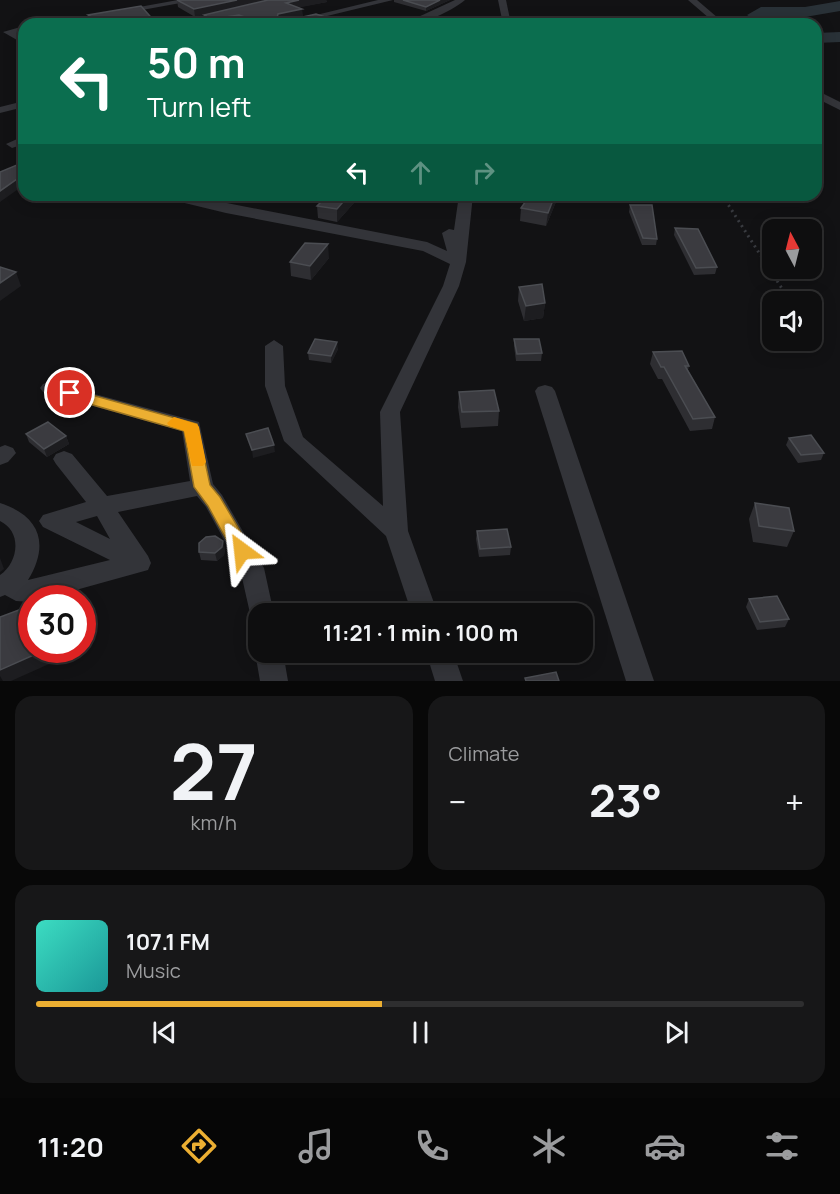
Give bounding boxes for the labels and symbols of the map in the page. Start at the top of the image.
north arrow [762,219,822,279]
pin [44,367,95,418]
position arrow [210,519,274,583]
speed limit sign: 30 [18,585,96,663]

